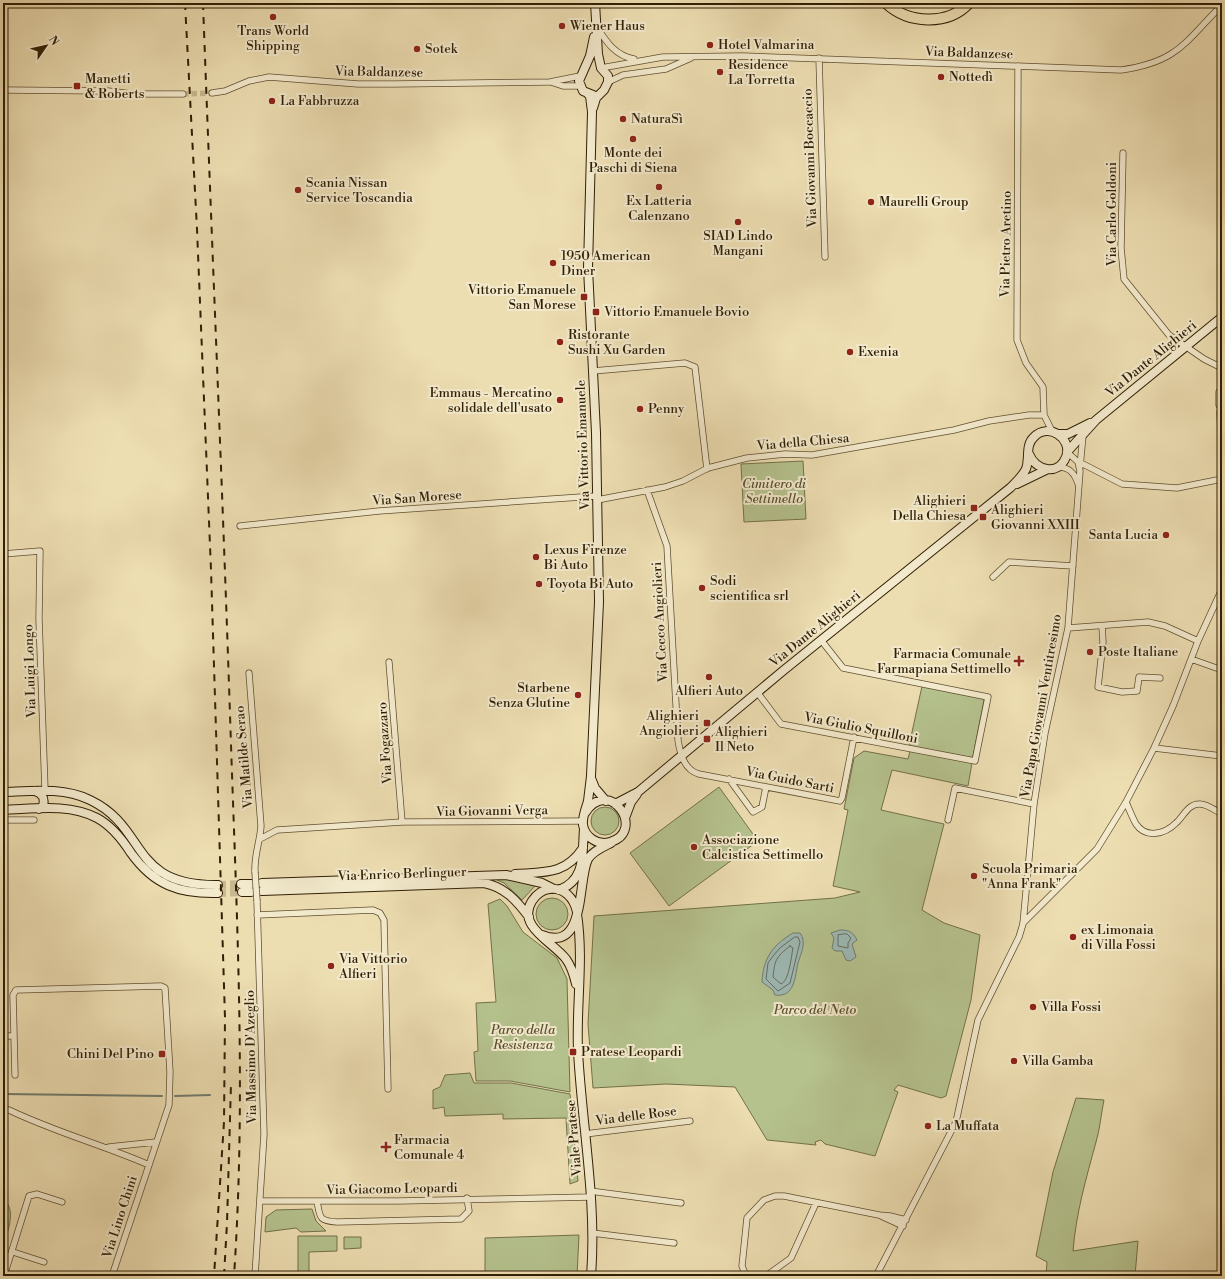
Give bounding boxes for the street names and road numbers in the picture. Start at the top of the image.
street label: Via Baldanzese [924,43,1014,63]
street label: Via Baldanzese [334,63,424,81]
street label: Via Giovanni Boccaccio [800,88,820,229]
street label: Via Carlo Goldoni [1104,162,1120,267]
street label: Via Pietro Aretino [997,190,1015,299]
street label: Via Dante Alighieri [1101,317,1200,401]
street label: Via Vittorio Emanuele [573,379,593,511]
street label: Via della Chiesa [755,430,850,454]
street label: Via San Morese [371,487,463,509]
street label: Via Cecco Angiolieri [649,561,671,684]
street label: Via Dante Alighieri [765,587,864,671]
street label: Via Papa Giovanni Ventitresimo [1017,613,1065,800]
street label: Via Luigi Longo [20,624,40,719]
street label: Via Fogazzaro [374,701,396,786]
street label: Via Matilde Serao [232,705,257,810]
street label: Via Giulio Squilloni [802,709,919,747]
street label: Via Guido Sarti [743,763,836,796]
street label: Via Giovanni Verga [435,802,549,820]
street label: Via Enrico Berlinguer [336,864,467,884]
street label: Via Massimo D'Azeglio [242,990,260,1125]
street label: Viale Pratese [563,1099,585,1178]
street label: Via delle Rose [594,1103,678,1129]
street label: Via Lino Chini [99,1174,141,1261]
street label: Via Giacomo Leopardi [325,1180,458,1198]

